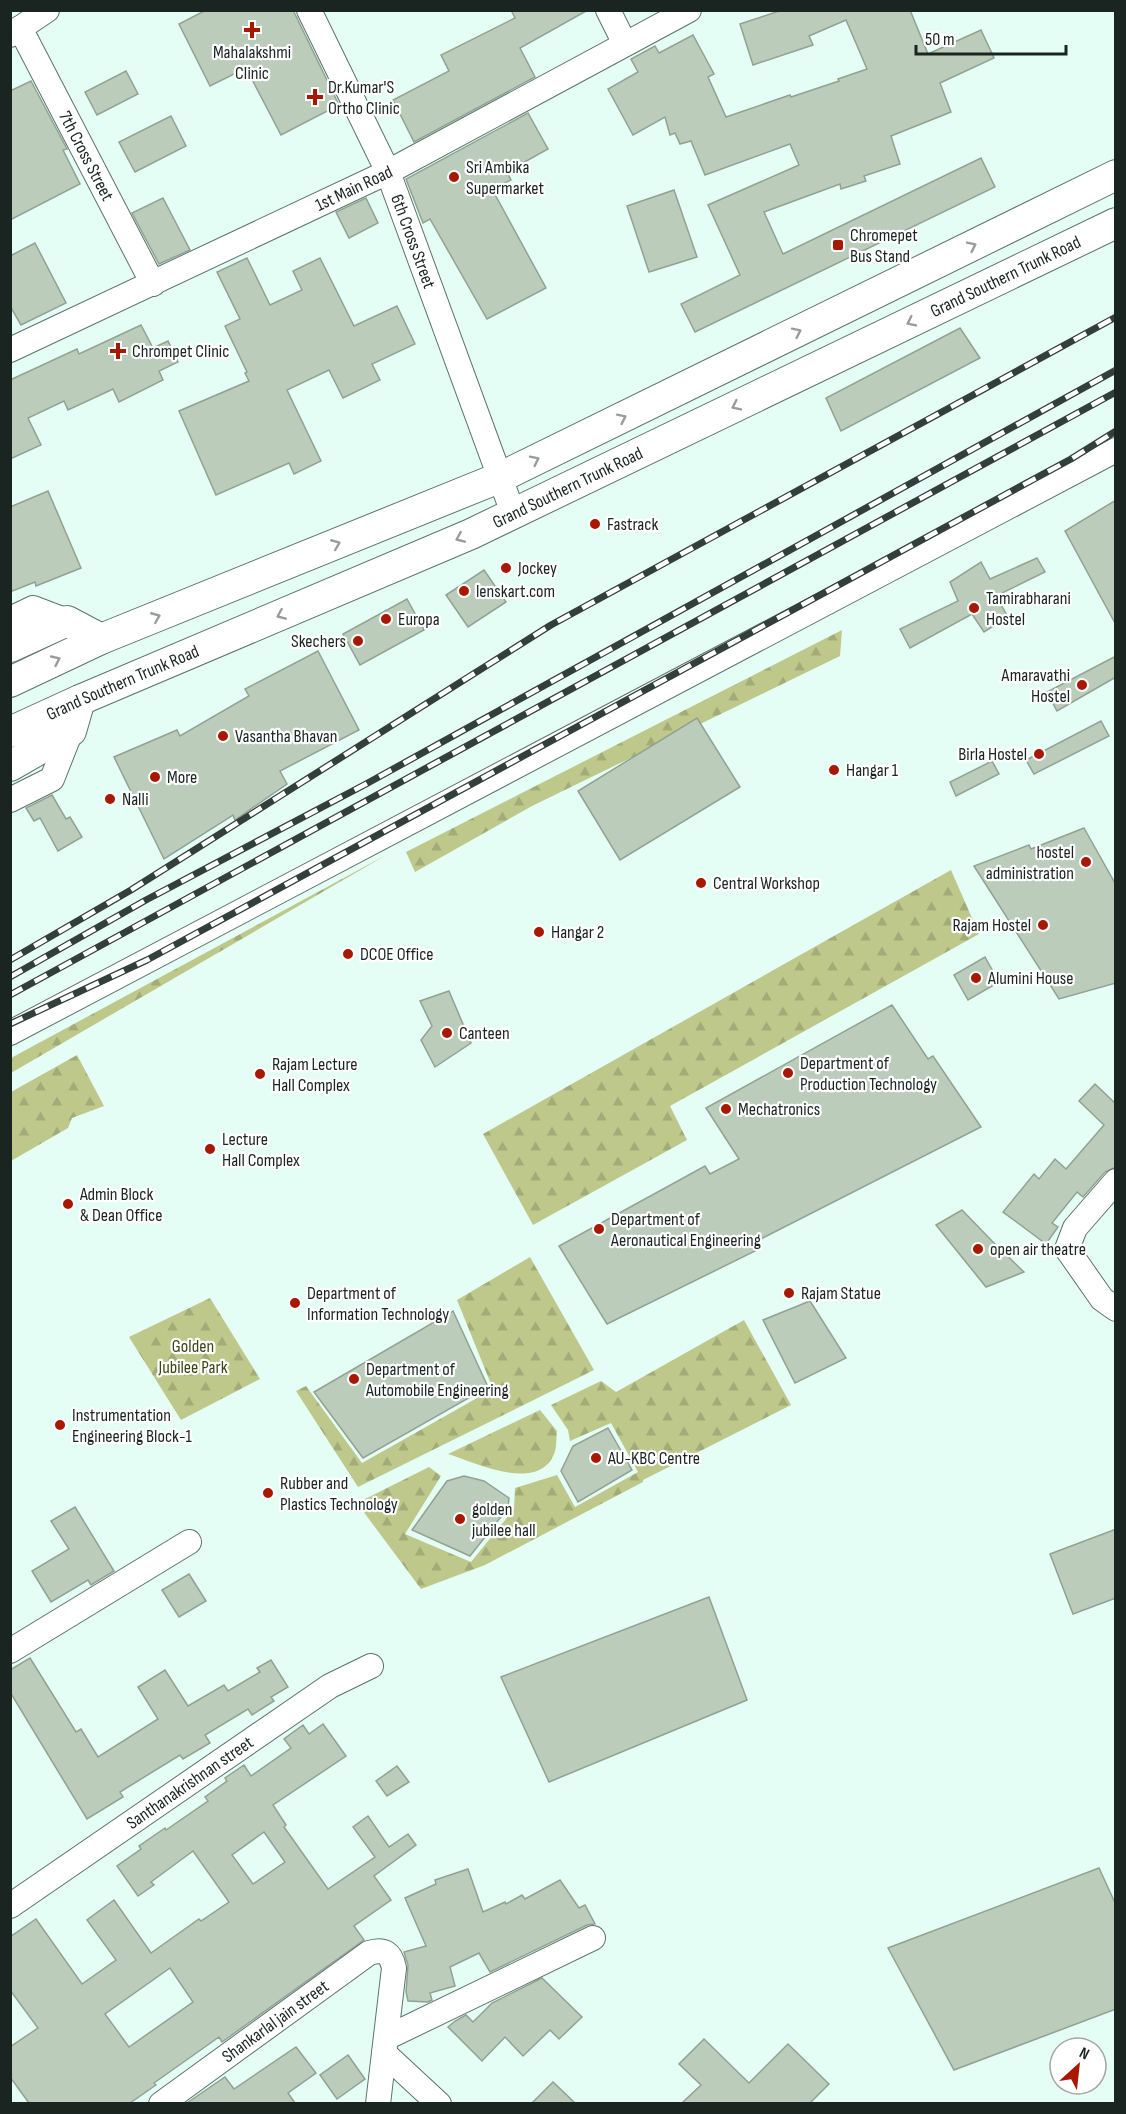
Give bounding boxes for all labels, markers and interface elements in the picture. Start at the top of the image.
scale bar [916,18,1066,56]
marker: Mahalakshmi Clinic [243,21,261,39]
text: 50 m [925,29,955,50]
place label: Mahalakshmi Clinic [213,42,291,84]
place label: Dr.Kumar'S Ortho Clinic [328,77,400,119]
marker: Dr.Kumar'S Ortho Clinic [306,88,324,106]
street label: 7th Cross Street [54,107,119,205]
place label: Sri Ambika Supermarket [466,157,545,199]
street label: 1st Main Road [312,161,396,215]
marker: Sri Ambika Supermarket [447,170,461,184]
street label: 6th Cross Street [387,191,440,292]
place label: Chromepet Bus Stand [850,225,918,267]
street label: Grand Southern Trunk Road [927,231,1084,321]
marker: Chromepet Bus Stand [831,238,845,252]
one-way arrow [965,241,976,253]
one-way arrow [907,314,918,326]
one-way arrow [790,327,801,339]
place label: Chrompet Clinic [132,341,229,362]
marker: Chrompet Clinic [109,342,127,360]
one-way arrow [731,399,742,411]
one-way arrow [615,413,626,425]
street label: Grand Southern Trunk Road [489,442,646,533]
one-way arrow [529,456,540,468]
place label: Fastrack [607,514,658,535]
marker: Fastrack [588,517,602,531]
one-way arrow [456,531,467,543]
one-way arrow [330,539,341,551]
place label: Jockey [517,558,557,579]
marker: Jockey [499,561,513,575]
place label: lenskart.com [476,581,555,602]
marker: lenskart.com [457,584,471,598]
place label: Tamirabharani Hostel [986,588,1071,630]
marker: Tamirabharani Hostel [967,601,981,615]
one-way arrow [276,607,287,619]
place label: Europa [398,609,440,630]
one-way arrow [149,612,160,624]
marker: Europa [379,612,393,626]
place label: Skechers [291,631,346,652]
marker: Skechers [351,634,365,648]
street label: Grand Southern Trunk Road [43,640,202,725]
one-way arrow [49,656,60,668]
place label: Amaravathi Hostel [1001,665,1070,707]
marker: Amaravathi Hostel [1075,678,1089,692]
place label: Vasantha Bhavan [235,726,337,747]
marker: Vasantha Bhavan [216,729,230,743]
place label: Birla Hostel [958,744,1027,765]
marker: Birla Hostel [1032,747,1046,761]
place label: Hangar 1 [846,760,899,781]
marker: Hangar 1 [827,763,841,777]
place label: More [167,767,197,788]
marker: More [148,770,162,784]
place label: Nalli [122,789,149,810]
marker: Nalli [103,792,117,806]
place label: hostel administration [986,842,1074,884]
marker: hostel administration [1079,855,1093,869]
place label: Central Workshop [713,873,820,894]
marker: Central Workshop [694,876,708,890]
place label: Rajam Hostel [952,915,1031,936]
marker: Rajam Hostel [1036,918,1050,932]
place label: Hangar 2 [551,922,604,943]
marker: Hangar 2 [532,925,546,939]
place label: DCOE Office [360,944,434,965]
marker: DCOE Office [341,947,355,961]
place label: Alumini House [987,968,1073,989]
marker: Alumini House [969,971,983,985]
place label: Canteen [459,1023,510,1044]
marker: Canteen [440,1026,454,1040]
place label: Department of Production Technology [800,1053,937,1095]
place label: Rajam Lecture Hall Complex [272,1054,358,1096]
marker: Department of Production Technology [781,1066,795,1080]
marker: Rajam Lecture Hall Complex [253,1067,267,1081]
place label: Mechatronics [738,1099,820,1120]
marker: Mechatronics [719,1102,733,1116]
place label: Lecture Hall Complex [222,1129,300,1171]
marker: Lecture Hall Complex [203,1142,217,1156]
place label: Admin Block & Dean Office [79,1184,162,1226]
marker: Admin Block & Dean Office [61,1197,75,1211]
place label: Department of Aeronautical Engineering [610,1209,761,1251]
marker: Department of Aeronautical Engineering [592,1222,606,1236]
place label: open air theatre [990,1239,1086,1260]
marker: open air theatre [971,1242,985,1256]
place label: Department of Information Technology [307,1283,449,1325]
place label: Rajam Statue [801,1283,881,1304]
marker: Rajam Statue [782,1286,796,1300]
marker: Department of Information Technology [288,1296,302,1310]
park label: Golden Jubilee Park [157,1336,228,1378]
place label: Department of Automobile Engineering [365,1359,509,1401]
marker: Department of Automobile Engineering [347,1372,361,1386]
place label: Instrumentation Engineering Block-1 [72,1405,193,1447]
marker: Instrumentation Engineering Block-1 [53,1418,67,1432]
place label: AU-KBC Centre [607,1448,700,1469]
marker: AU-KBC Centre [589,1451,603,1465]
place label: Rubber and Plastics Technology [280,1473,398,1515]
marker: Rubber and Plastics Technology [261,1486,275,1500]
place label: golden jubilee hall [471,1499,536,1541]
marker: golden jubilee hall [453,1512,467,1526]
street label: Santhanakrishnan street [122,1731,257,1833]
street label: Shankarlal jain street [218,1975,333,2067]
north arrow [1048,2036,1108,2096]
text: N [1076,2044,1092,2064]

